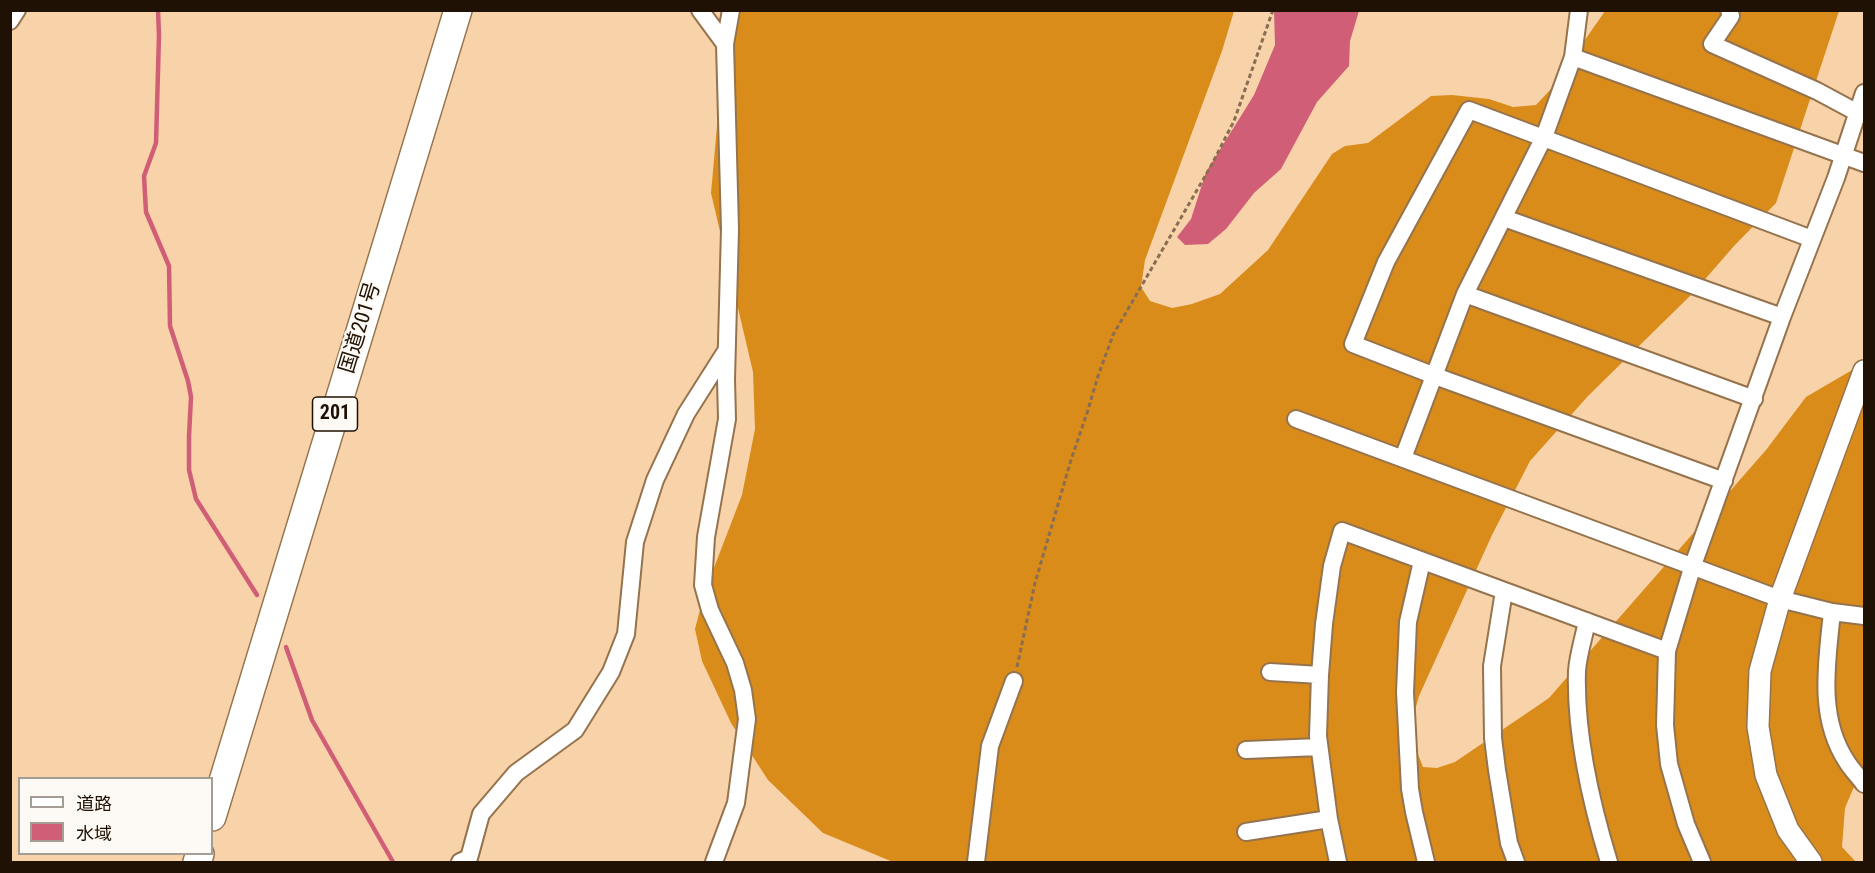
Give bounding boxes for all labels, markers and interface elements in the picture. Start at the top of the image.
street label: 国道201号 [335,279,387,377]
road number: 201 [312,397,358,431]
legend [18,777,213,855]
text: 道路 [76,793,112,814]
text: 水域 [76,823,112,844]

